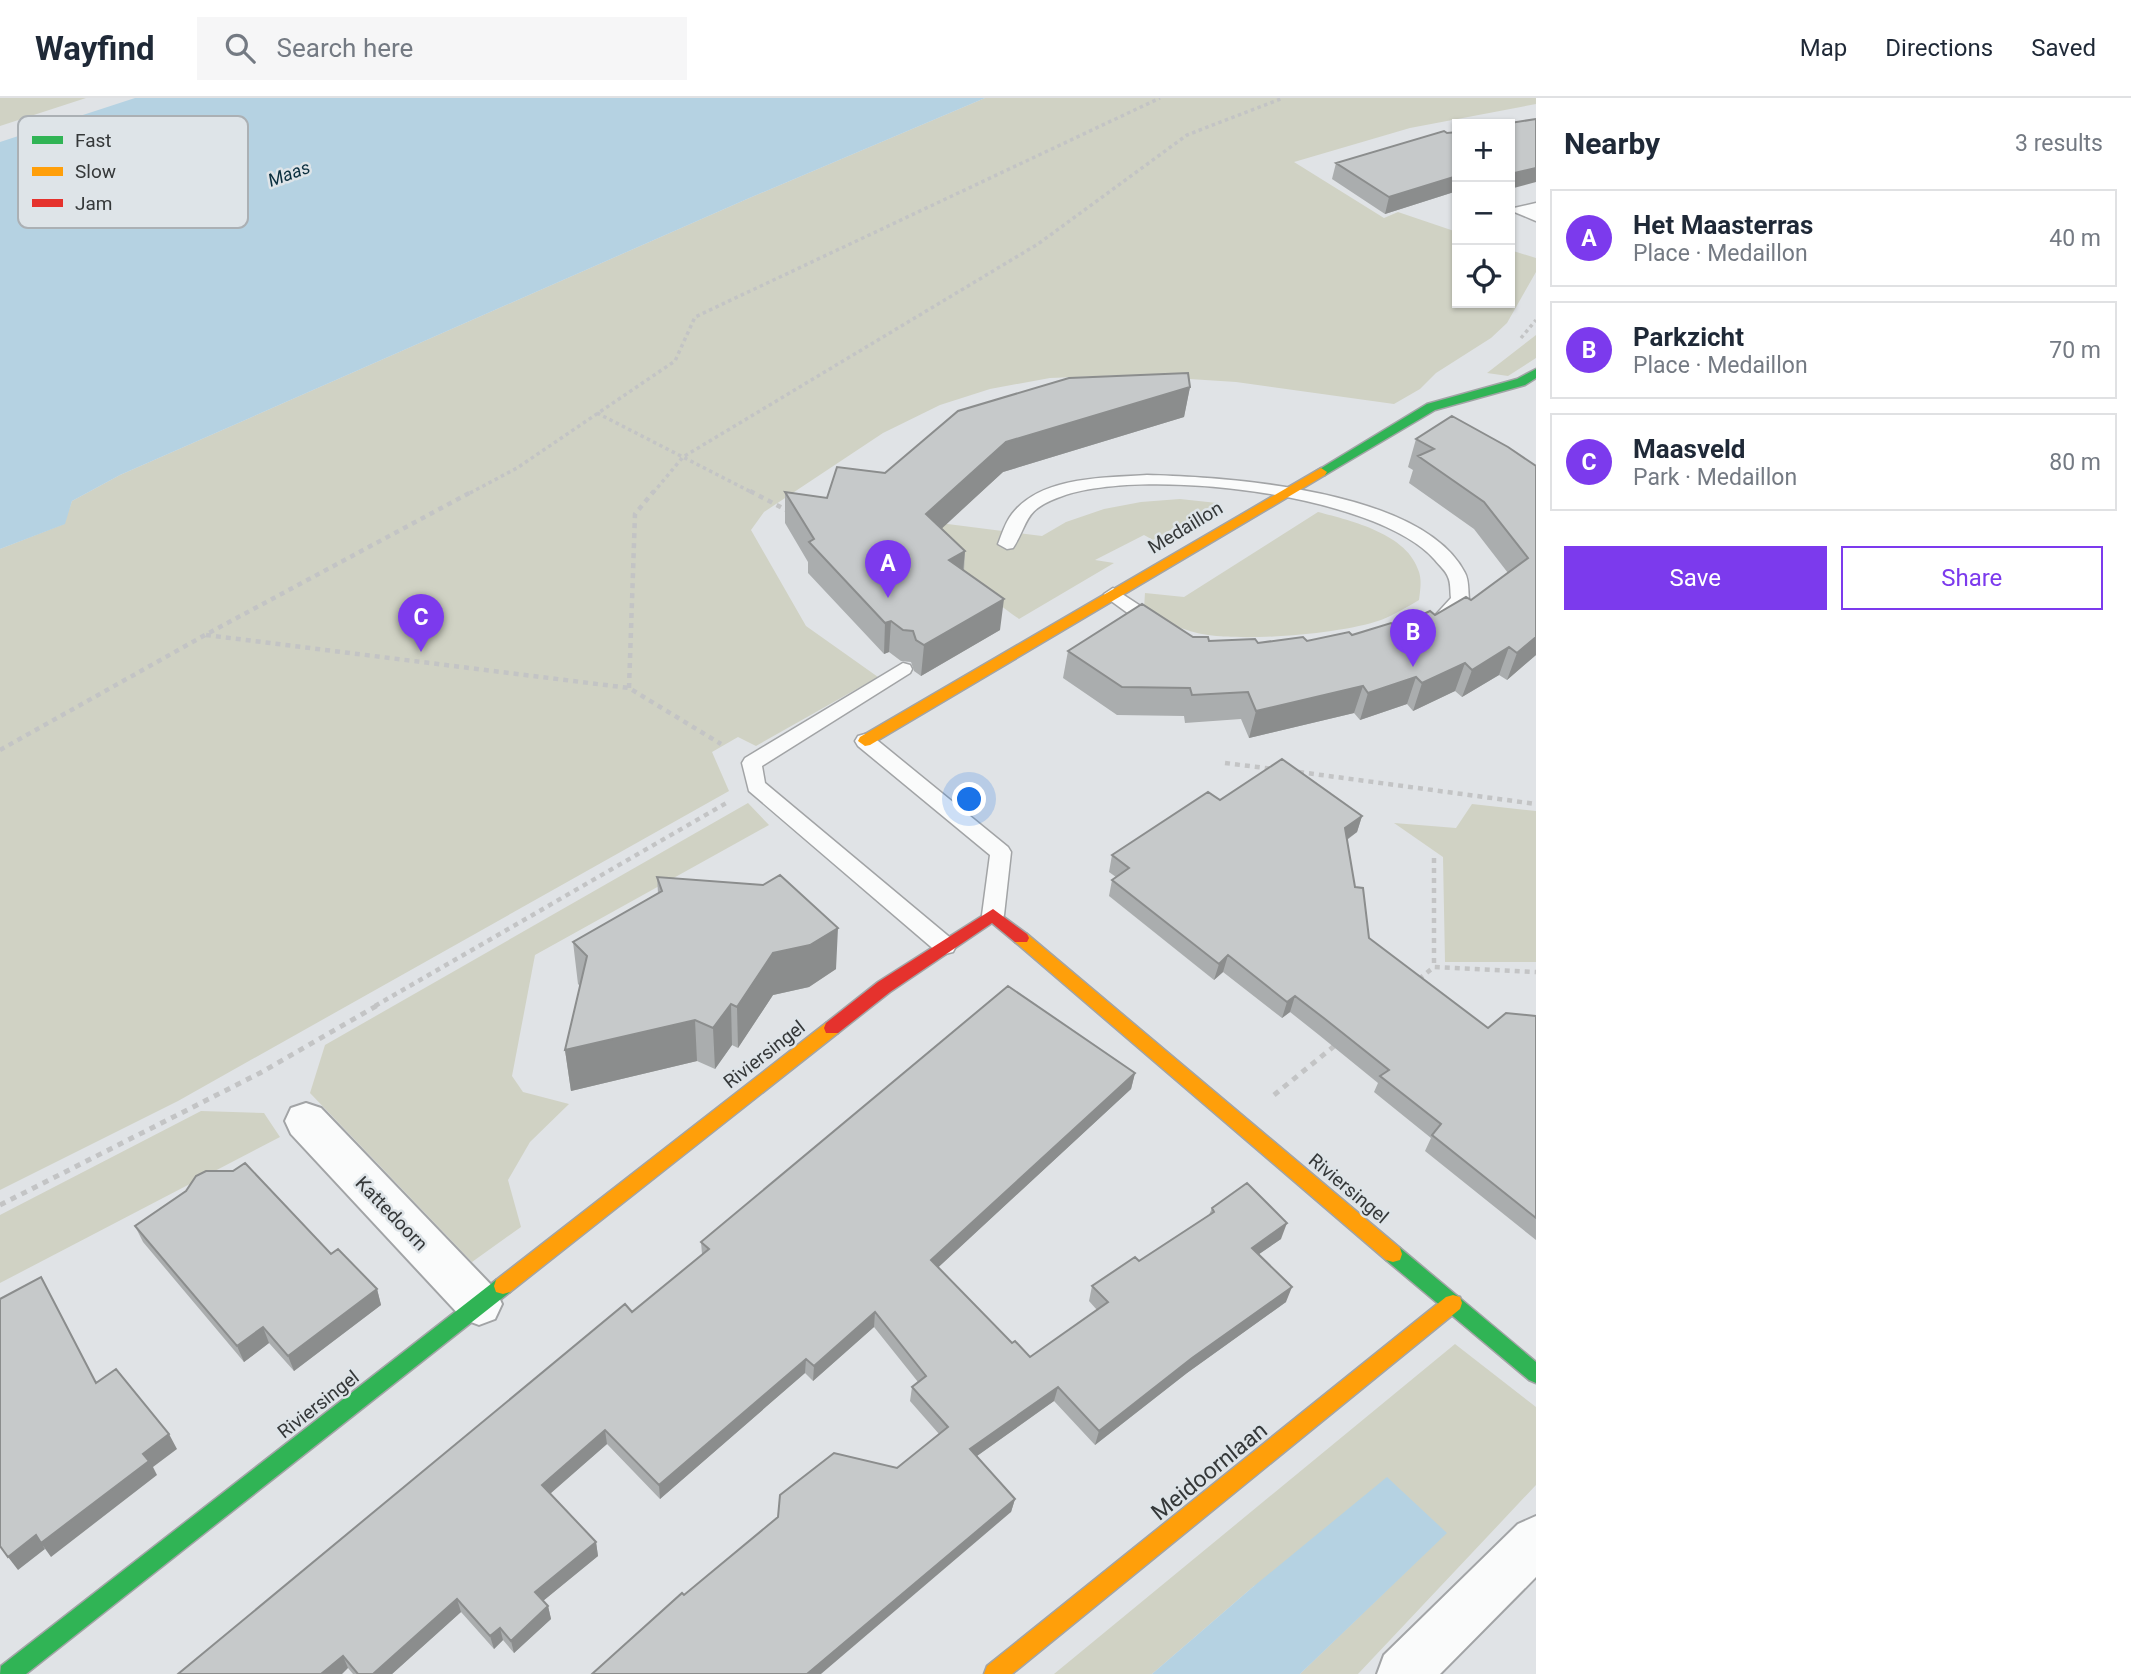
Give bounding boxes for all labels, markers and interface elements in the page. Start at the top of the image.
search box [197,17,687,80]
text: Wayfind [35,29,155,68]
icon: search [221,29,259,67]
text: Search here [277,33,413,63]
text: Map [1800,34,1847,62]
text: Directions [1885,34,1993,62]
text: Saved [2031,34,2096,62]
legend [18,116,248,228]
map controls [1452,119,1515,308]
button: + [1452,119,1515,182]
text: Nearby [1564,126,1660,161]
text: Fast [75,129,112,152]
text: 3 results [2015,130,2103,157]
water label: Maas [265,156,313,191]
text: Slow [75,160,116,183]
button: − [1452,182,1515,245]
text: Jam [75,192,112,215]
text: Het Maasterras [1633,210,1813,240]
text: A [1581,225,1597,252]
text: 40 m [2049,225,2101,252]
text: Place · Medaillon [1633,240,1808,267]
button: locate [1452,245,1515,308]
text: Parkzicht [1633,322,1744,352]
text: B [1582,337,1596,364]
text: 70 m [2049,337,2101,364]
text: Place · Medaillon [1633,352,1808,379]
text: Maasveld [1633,434,1746,464]
text: C [1581,449,1597,476]
text: 80 m [2049,449,2101,476]
text: Park · Medaillon [1633,464,1797,491]
street label: Medaillon [1144,496,1227,559]
pin: A [865,540,911,598]
button: Save [1564,546,1827,610]
button: Share [1841,546,2103,610]
pin: C [398,594,444,652]
pin: B [1390,609,1436,667]
your location [952,782,986,816]
street label: Riviersingel [719,1015,810,1093]
street label: Riviersingel [1304,1148,1393,1228]
street label: Kattedoorn [351,1172,433,1255]
street label: Riviersingel [273,1365,364,1443]
street label: Meidoornlaan [1146,1417,1273,1526]

